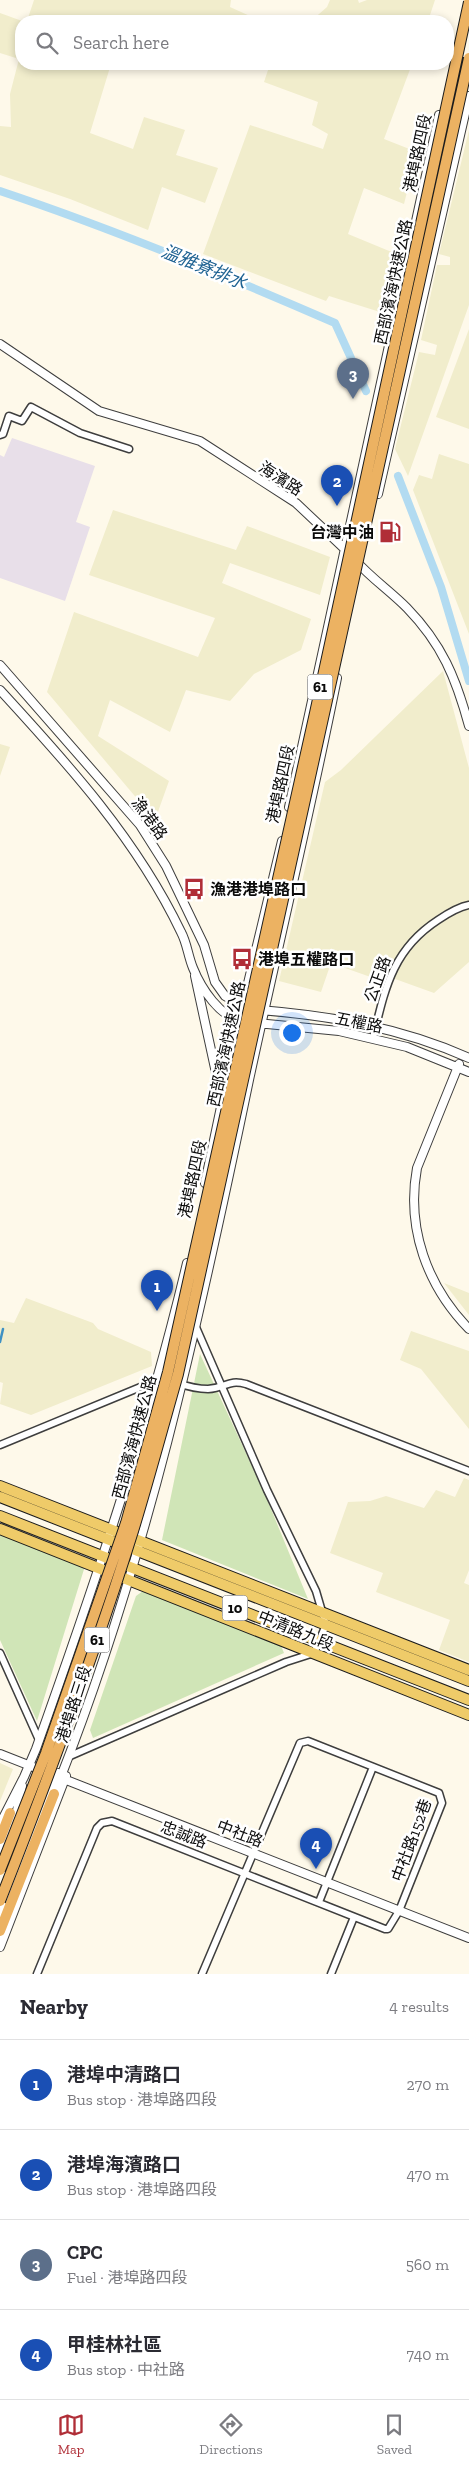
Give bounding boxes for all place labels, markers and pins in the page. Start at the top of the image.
pin: 3 [337,358,369,399]
pin: 2 [321,465,353,506]
fuel station icon: 台灣中油 [377,519,403,545]
place label: 台灣中油 [310,523,374,542]
bus stop icon: 漁港港埠路口 [181,876,207,902]
place label: 漁港港埠路口 [210,880,306,899]
bus stop icon: 港埠五權路口 [229,946,255,972]
place label: 港埠五權路口 [258,950,354,969]
pin: 1 [141,1270,173,1311]
pin: 4 [300,1828,332,1869]

